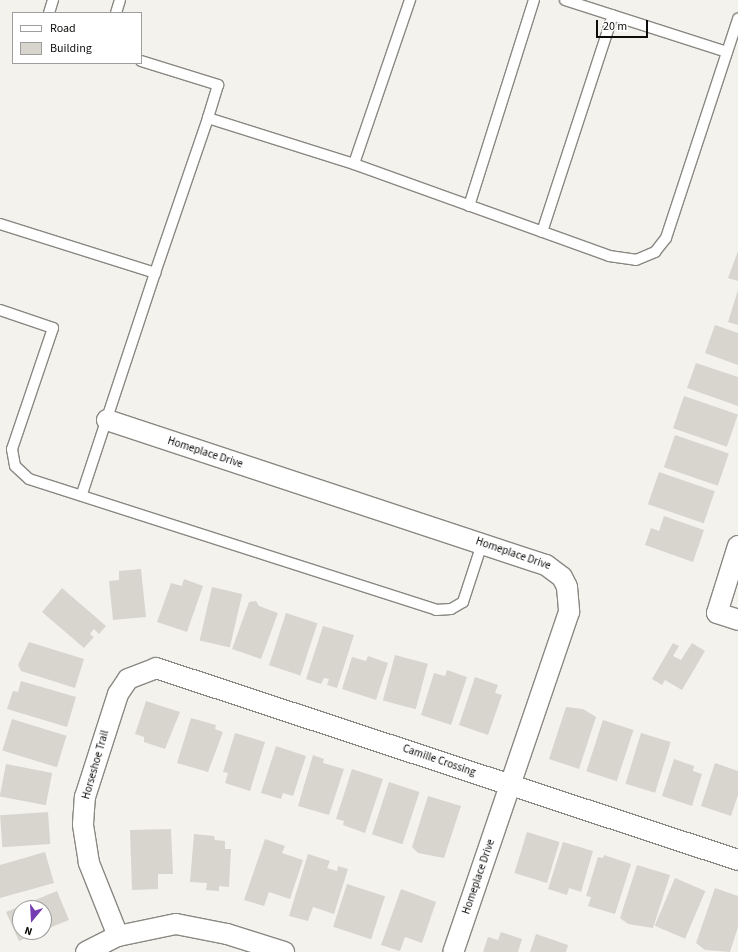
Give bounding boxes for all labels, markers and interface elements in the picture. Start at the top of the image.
legend [12,12,142,64]
scale bar [598,12,650,38]
text: 20 m [603,18,627,35]
text: Road [50,20,76,37]
text: Building [50,40,92,57]
street label: Homeplace Drive [166,435,244,471]
street label: Homeplace Drive [474,535,552,573]
street label: Horseshoe Trail [80,729,112,801]
street label: Camille Crossing [401,742,477,780]
street label: Homeplace Drive [460,838,498,916]
north arrow [12,900,52,940]
text: N [23,923,34,939]

